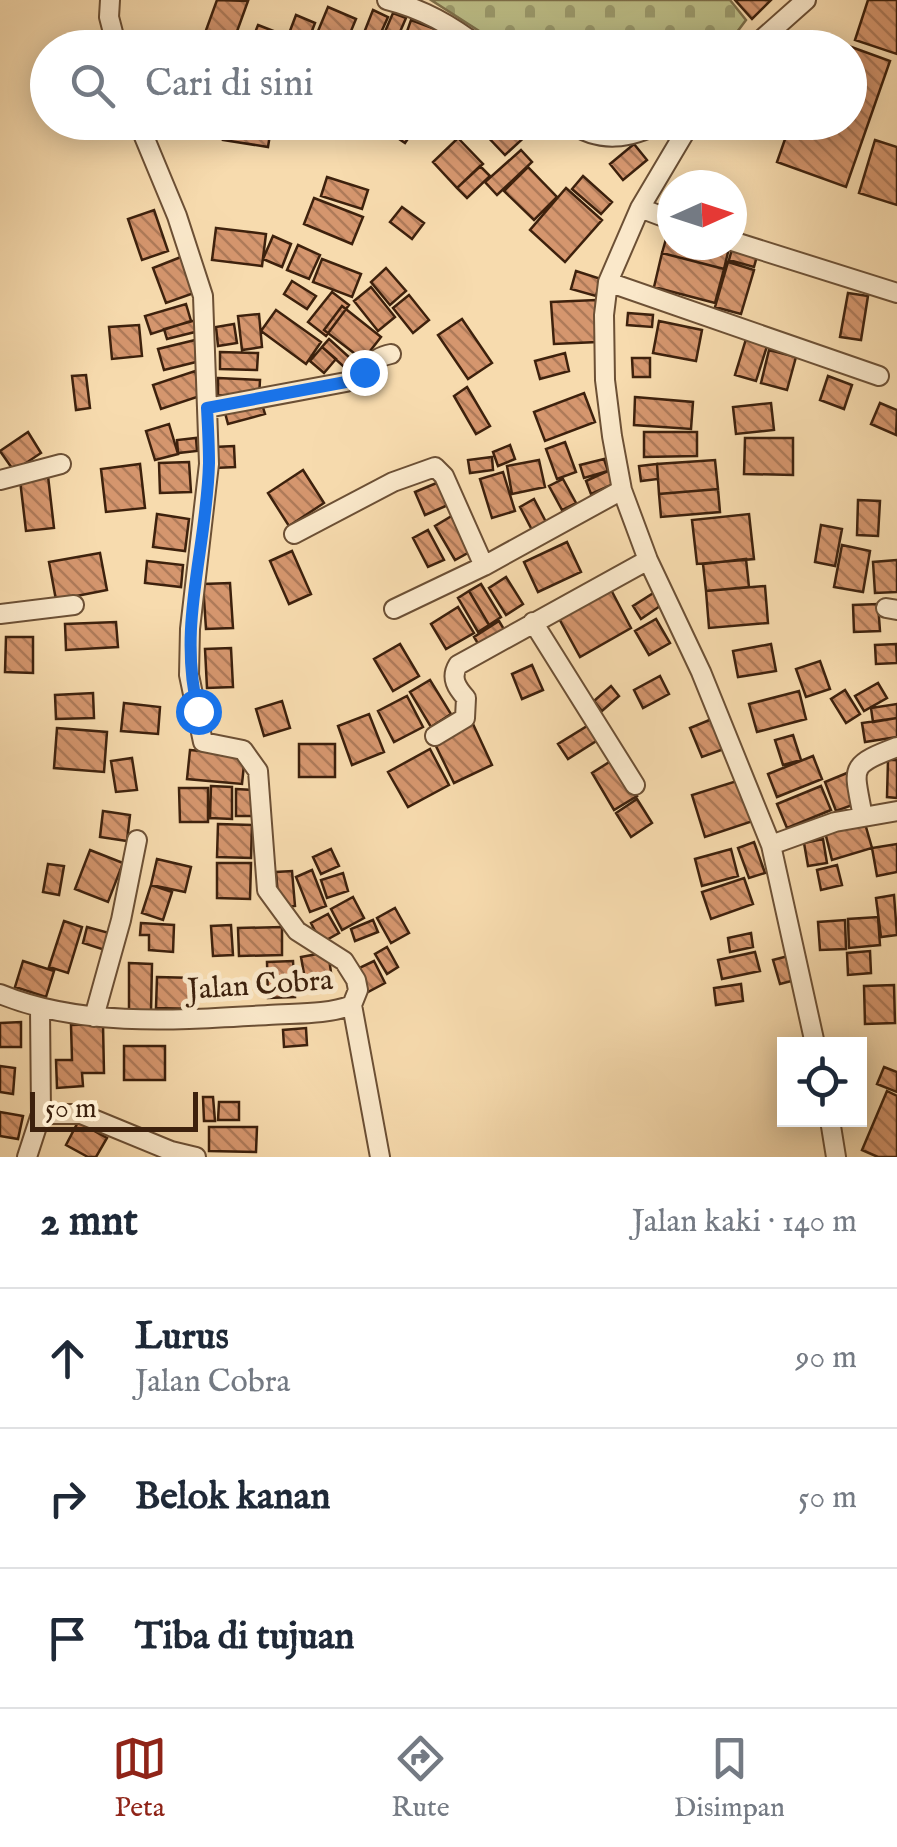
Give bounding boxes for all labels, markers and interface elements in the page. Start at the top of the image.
search box [30,30,867,140]
icon: search [65,58,120,113]
text: Cari di sini [145,61,314,109]
north arrow [657,170,747,260]
route end [342,350,388,396]
route start [176,689,222,735]
street label: Jalan Cobra [183,962,334,1010]
map controls [777,1037,867,1127]
button: locate [777,1037,867,1127]
scale bar [30,1087,198,1132]
text: 50 m [45,1092,97,1127]
text: 2 mnt [40,1196,138,1249]
text: Jalan kaki · 140 m [632,1202,857,1243]
text: Lurus [135,1314,229,1362]
icon: ahead [40,1331,95,1386]
text: 90 m [796,1338,857,1379]
text: Jalan Cobra [135,1362,290,1403]
icon: right [40,1471,95,1526]
text: Belok kanan [135,1474,330,1522]
text: 50 m [798,1478,857,1519]
icon: arrive [40,1611,95,1666]
text: Tiba di tujuan [135,1614,355,1662]
tab: Peta [112,1731,167,1826]
tab: Rute [391,1731,450,1826]
tab: Disimpan [674,1731,785,1826]

